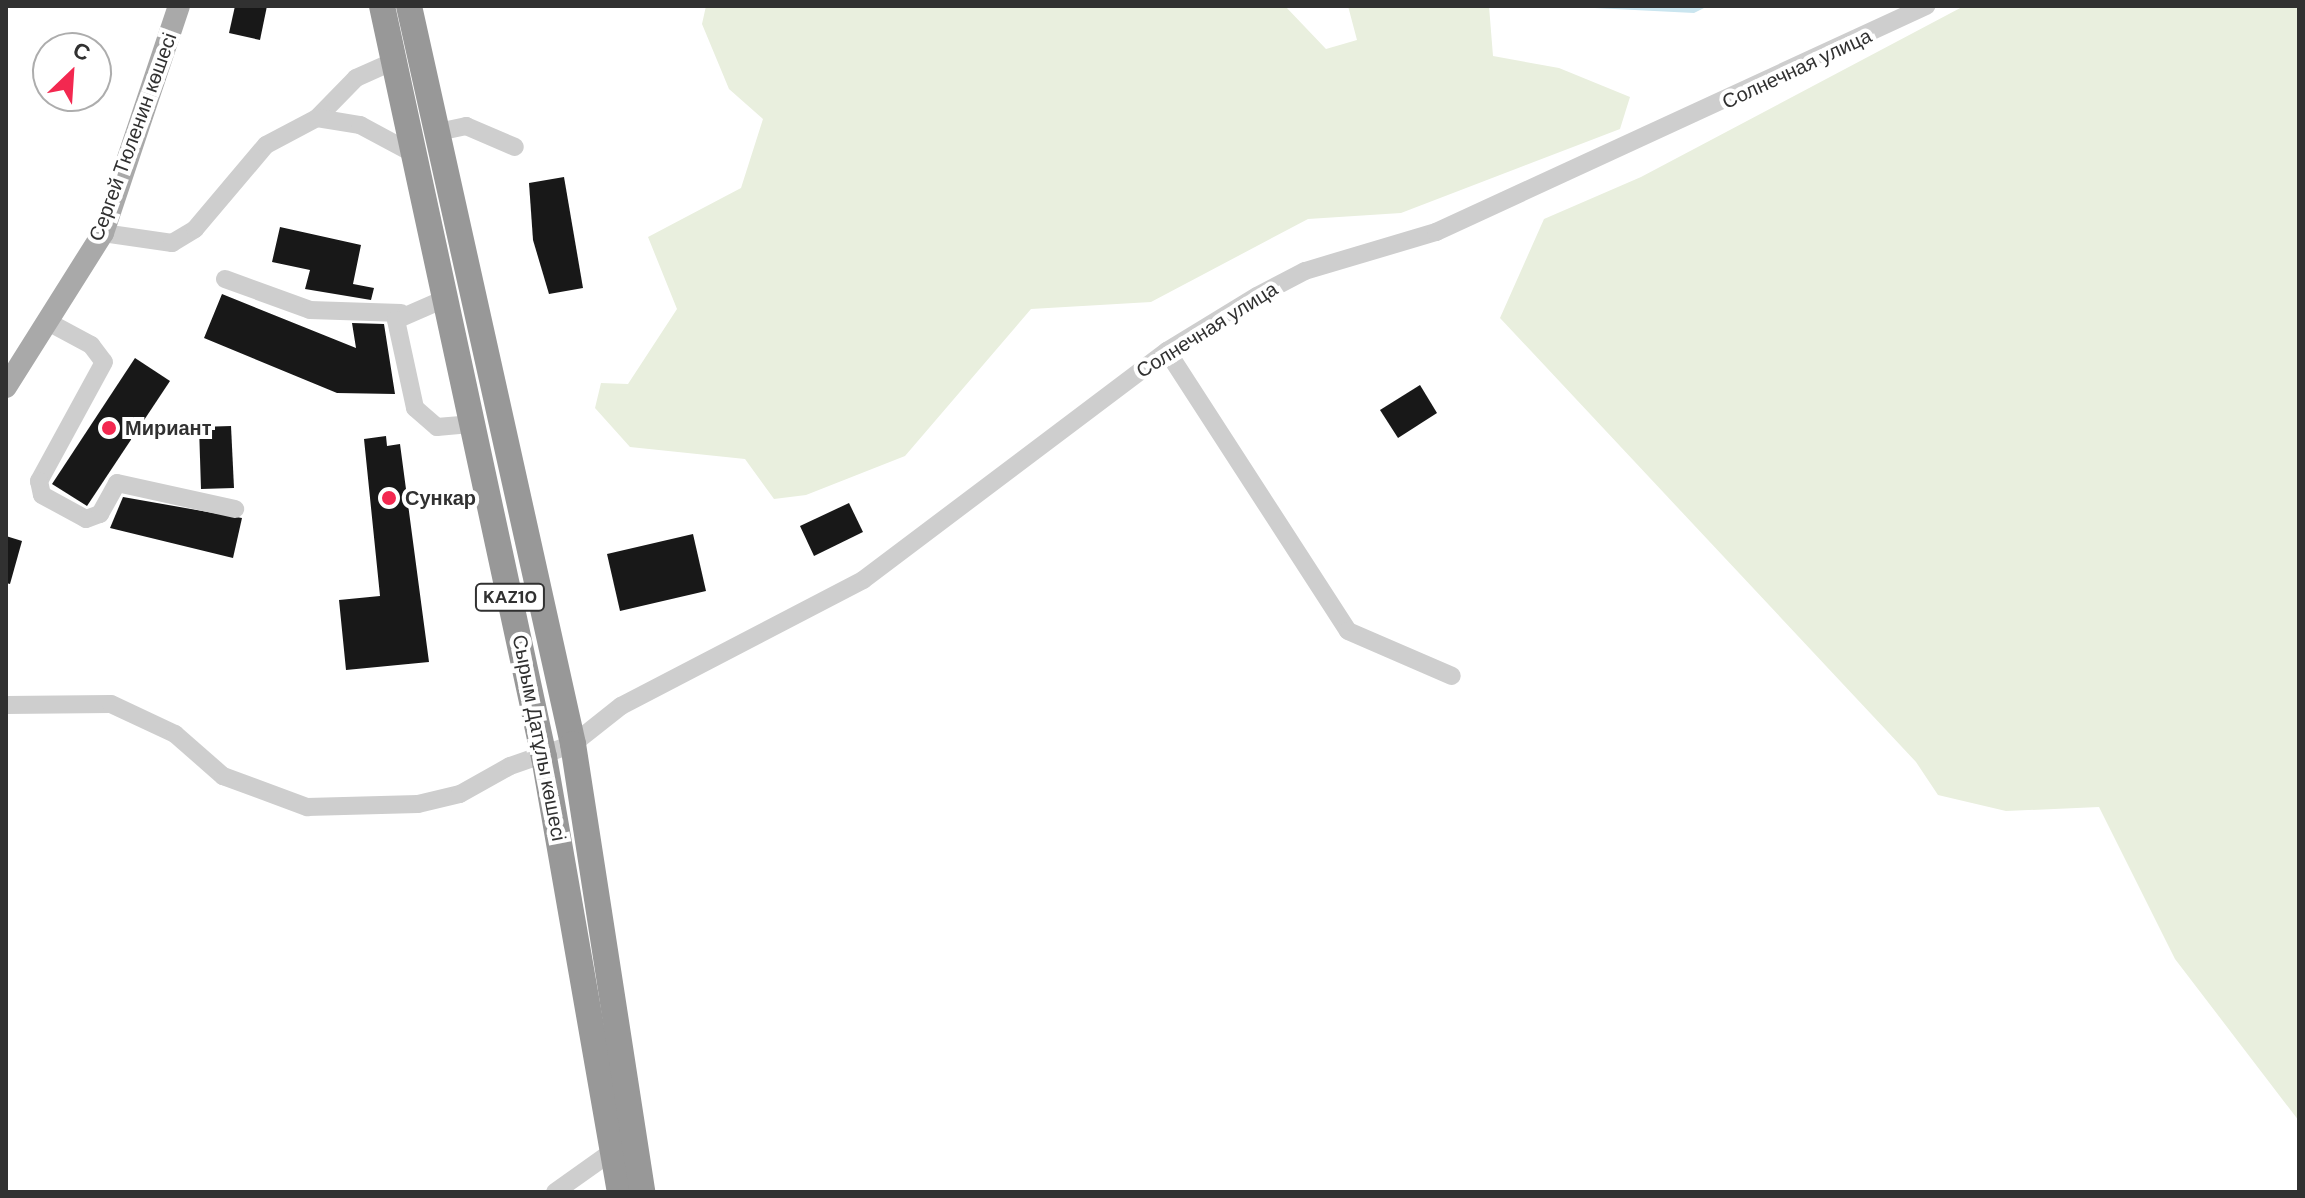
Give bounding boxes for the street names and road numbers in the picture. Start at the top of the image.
street label: Солнечная улица [1719,24,1875,114]
street label: Сергей Тюленин көшесі [84,30,182,244]
street label: Солнечная улица [1132,277,1282,383]
road number: KAZ10 [474,583,546,611]
street label: Сырым Датұлы көшесі [507,633,571,843]

